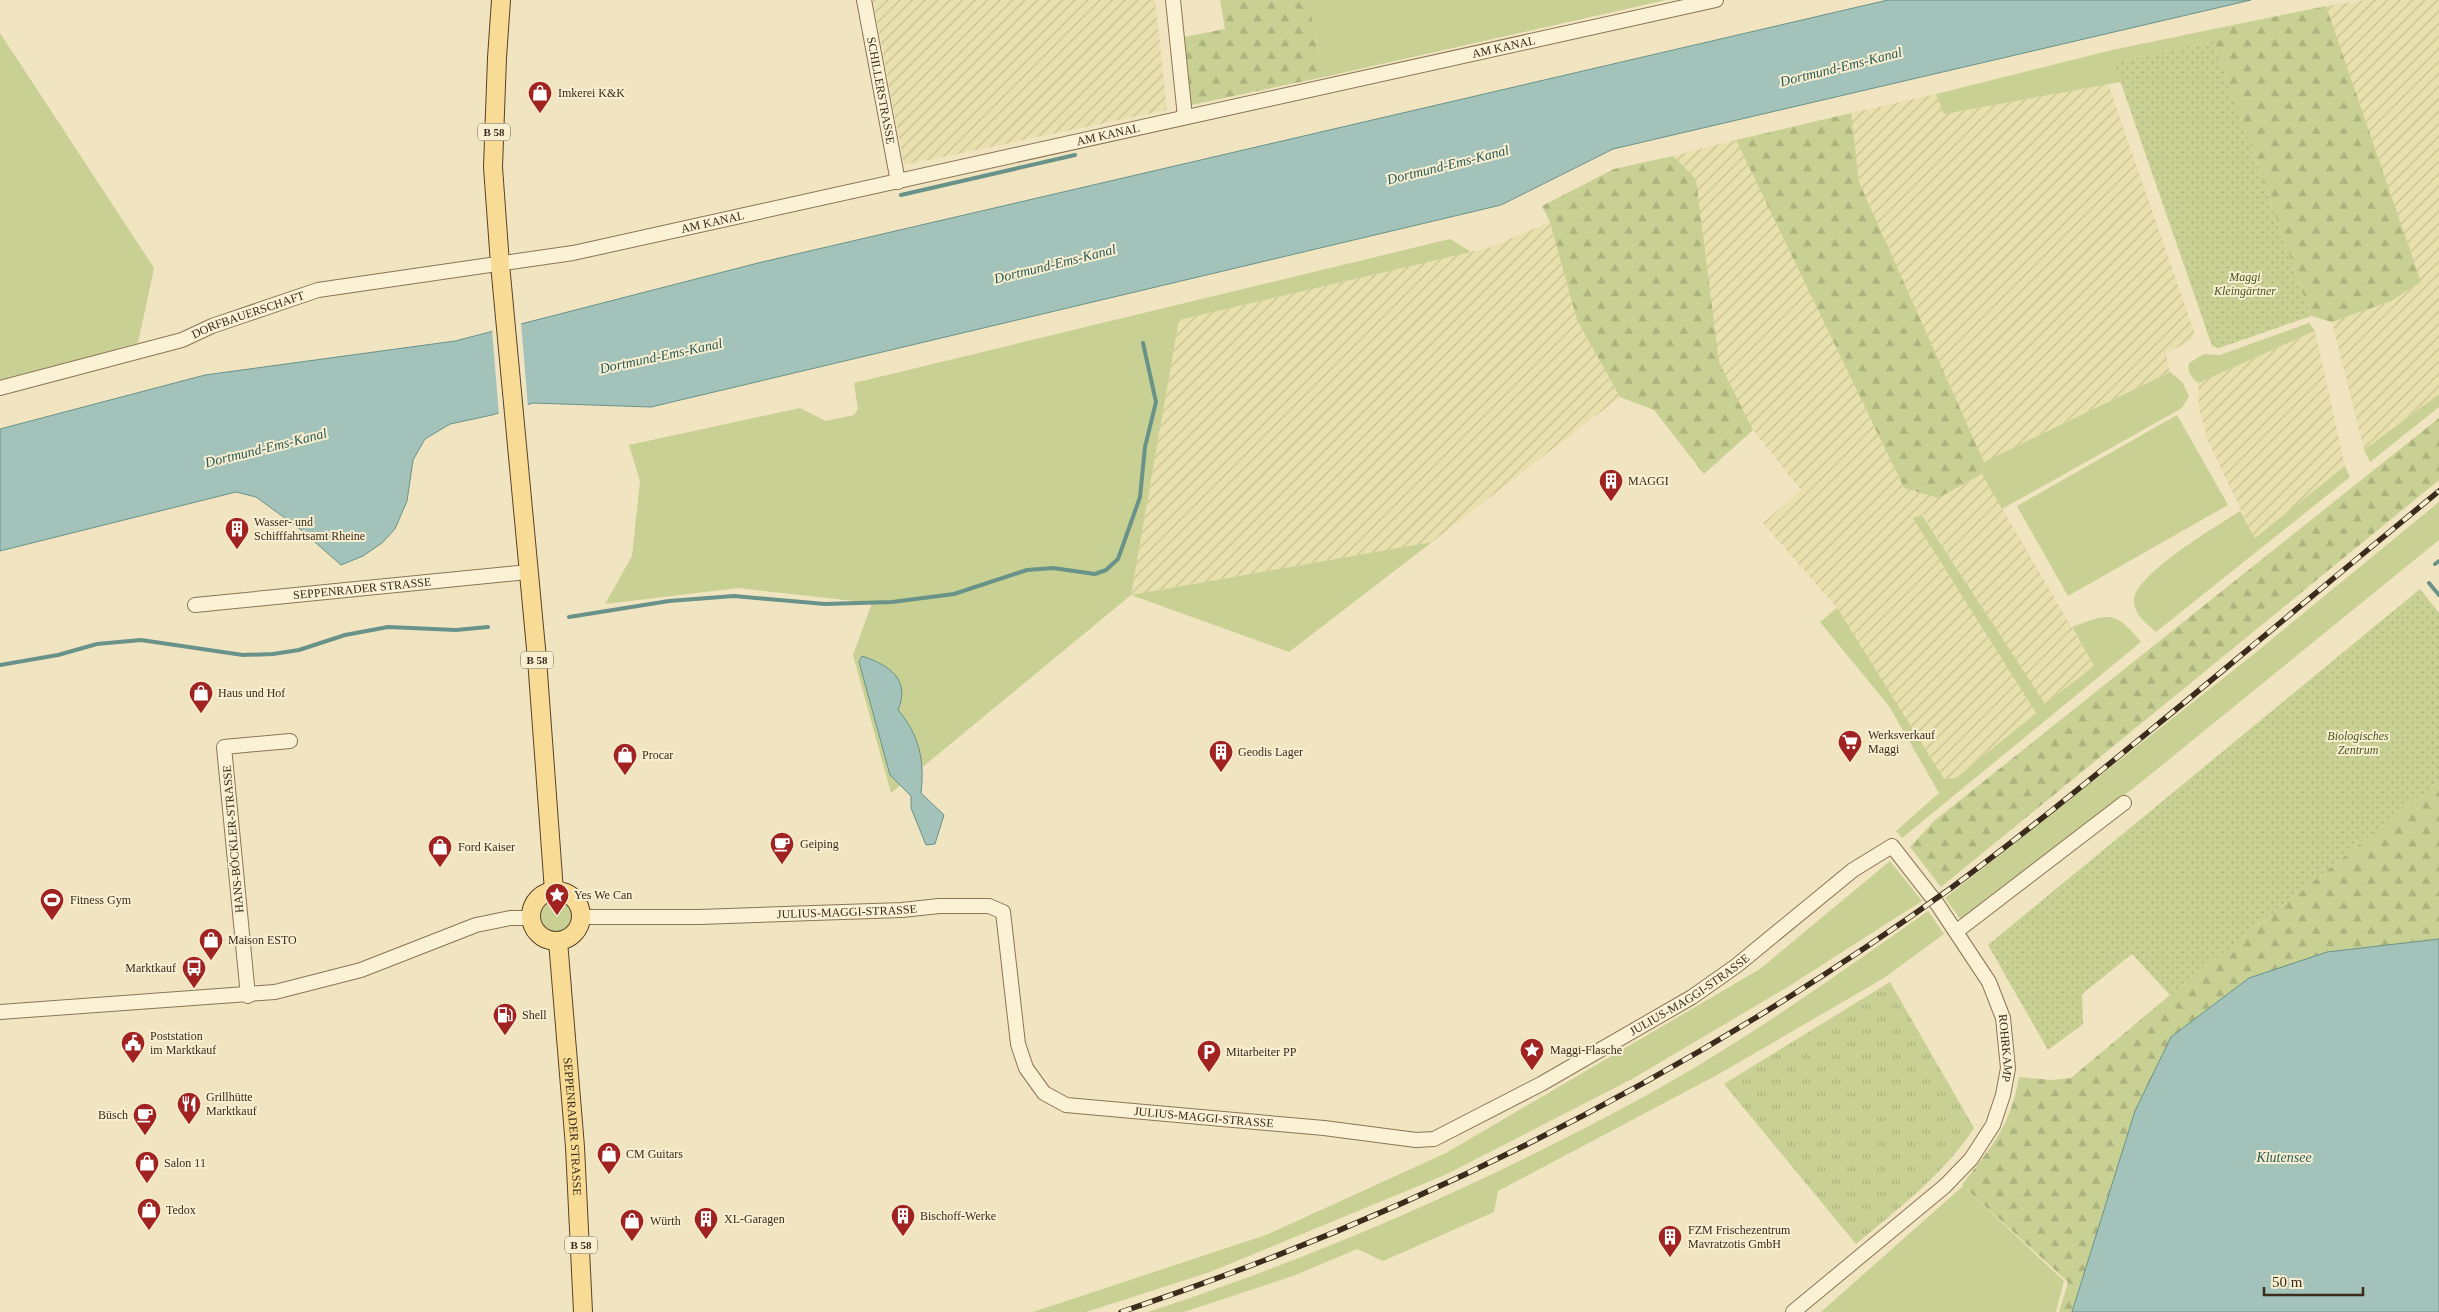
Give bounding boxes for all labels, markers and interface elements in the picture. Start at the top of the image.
street label: AM KANAL [1471,33,1536,61]
street label: SCHILLERSTRASSE [864,36,898,145]
water label: Dortmund-Ems-Kanal [1777,45,1904,90]
shop icon: Imkerei K&K [527,80,553,114]
place label: Imkerei K&K [558,86,625,100]
street label: AM KANAL [1075,121,1141,148]
road number: B 58 [478,124,510,140]
water label: Dortmund-Ems-Kanal [1384,143,1511,188]
street label: AM KANAL [680,208,746,236]
water label: Dortmund-Ems-Kanal [991,242,1118,287]
park label: Maggi Kleingärtner [2213,270,2276,298]
street label: DORFBAUERSCHAFT [189,288,307,342]
water label: Dortmund-Ems-Kanal [597,336,724,377]
water label: Dortmund-Ems-Kanal [202,426,329,471]
building icon: MAGGI [1598,468,1624,502]
place label: MAGGI [1628,474,1669,488]
place label: Wasser- und Schifffahrtsamt Rheine [254,515,365,543]
building icon: Wasser- und Schifffahrtsamt Rheine [224,516,250,550]
street label: SEPPENRADER STRASSE [293,575,432,602]
road number: B 58 [521,652,553,668]
shop icon: Haus und Hof [188,680,214,714]
place label: Haus und Hof [218,686,285,700]
place label: Werksverkauf Maggi [1868,728,1935,756]
supermarket icon: Werksverkauf Maggi [1837,729,1863,763]
park label: Biologisches Zentrum [2327,729,2389,757]
building icon: Geodis Lager [1208,739,1234,773]
shop icon: Procar [612,742,638,776]
place label: Geodis Lager [1238,745,1303,759]
place label: Procar [642,748,673,762]
street label: HANS-BÖCKLER-STRASSE [220,765,246,913]
cafe icon: Geiping [769,831,795,865]
shop icon: Ford Kaiser [427,834,453,868]
place label: Geiping [800,837,839,851]
place label: Ford Kaiser [458,840,515,854]
place icon: Yes We Can [544,882,570,916]
sports icon: Fitness Gym [39,887,65,921]
place label: Yes We Can [574,888,632,902]
place label: Fitness Gym [70,893,132,907]
street label: JULIUS-MAGGI-STRASSE [777,901,918,921]
shop icon: Maison ESTO [198,927,224,961]
place label: Maison ESTO [228,933,297,947]
street label: JULIUS-MAGGI-STRASSE [1627,951,1752,1039]
bus stop icon: Marktkauf [181,955,207,989]
place label: Marktkauf [125,961,176,975]
fuel station icon: Shell [492,1002,518,1036]
place label: Shell [522,1008,547,1022]
street label: ROHRKAMP [1996,1014,2015,1083]
place label: Poststation im Marktkauf [150,1029,216,1057]
public building icon: Poststation im Marktkauf [120,1030,146,1064]
place icon: Maggi-Flasche [1519,1037,1545,1071]
parking icon: Mitarbeiter PP [1196,1039,1222,1073]
place label: Maggi-Flasche [1550,1043,1622,1057]
place label: Mitarbeiter PP [1226,1045,1297,1059]
street label: SEPPENRADER STRASSE [561,1057,584,1196]
place label: Grillhütte Marktkauf [206,1090,257,1118]
restaurant icon: Grillhütte Marktkauf [176,1091,202,1125]
cafe icon: Büsch [132,1102,158,1136]
street label: JULIUS-MAGGI-STRASSE [1133,1104,1274,1130]
place label: Büsch [98,1108,128,1122]
shop icon: CM Guitars [596,1141,622,1175]
place label: CM Guitars [626,1147,683,1161]
shop icon: Salon 11 [134,1150,160,1184]
water label: Klutensee [2255,1150,2312,1165]
place label: Salon 11 [164,1156,206,1170]
shop icon: Tedox [136,1197,162,1231]
place label: Tedox [166,1203,196,1217]
building icon: Bischoff-Werke [890,1203,916,1237]
building icon: XL-Garagen [693,1206,719,1240]
shop icon: Würth [619,1208,645,1242]
place label: Bischoff-Werke [920,1209,996,1223]
place label: XL-Garagen [724,1212,785,1226]
place label: Würth [650,1214,681,1228]
place label: FZM Frischezentrum Mavratzotis GmbH [1688,1223,1791,1251]
building icon: FZM Frischezentrum Mavratzotis GmbH [1657,1224,1683,1258]
road number: B 58 [565,1236,597,1254]
scale bar [2264,1264,2363,1296]
text: 50 m [2272,1274,2303,1290]

